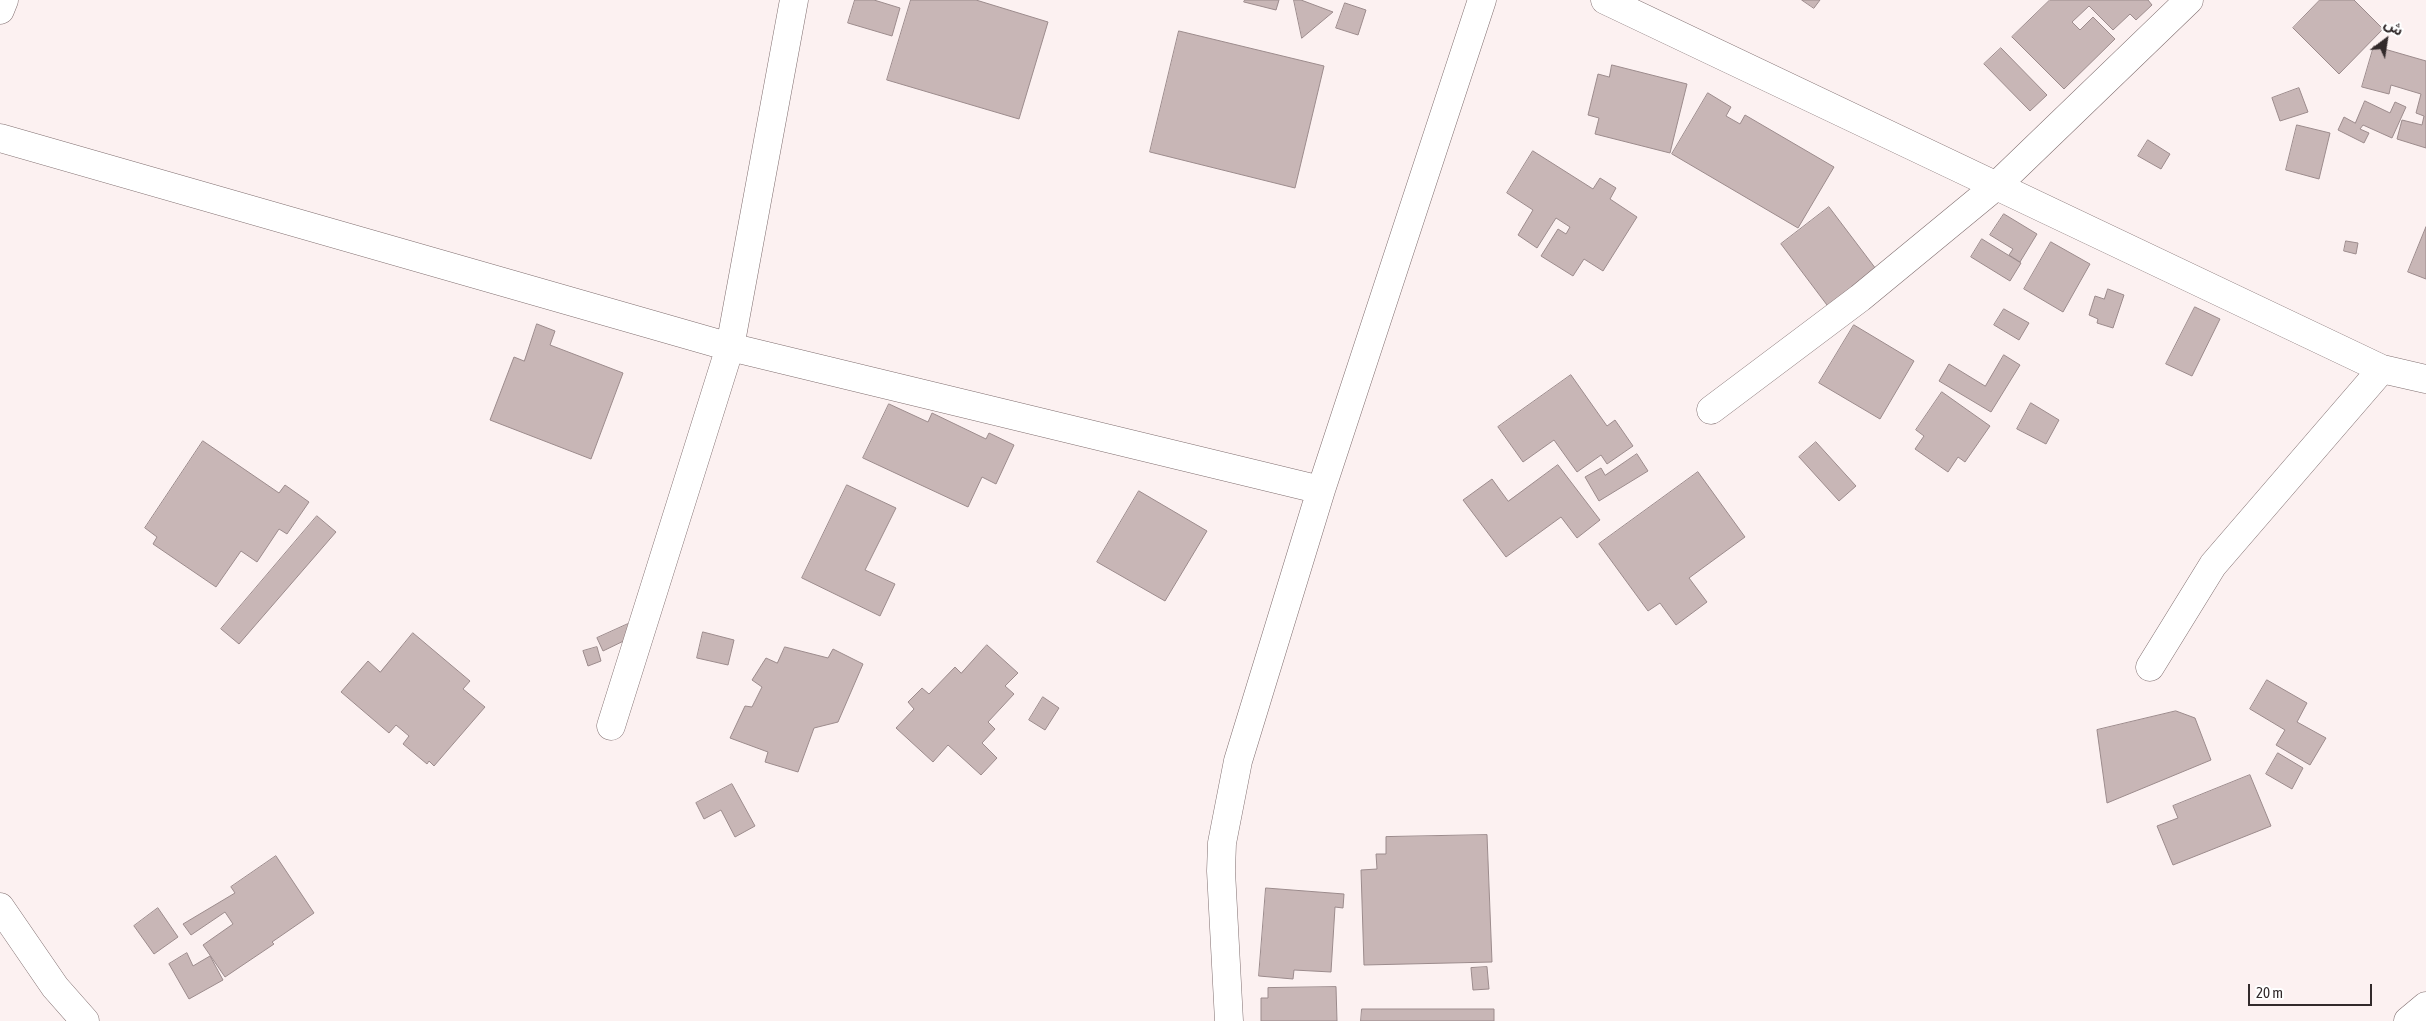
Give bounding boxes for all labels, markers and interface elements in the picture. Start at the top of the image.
north arrow [2361,15,2411,65]
text: ش [2381,15,2406,39]
scale bar [2251,974,2375,1006]
text: 20 m [2256,984,2283,1001]

